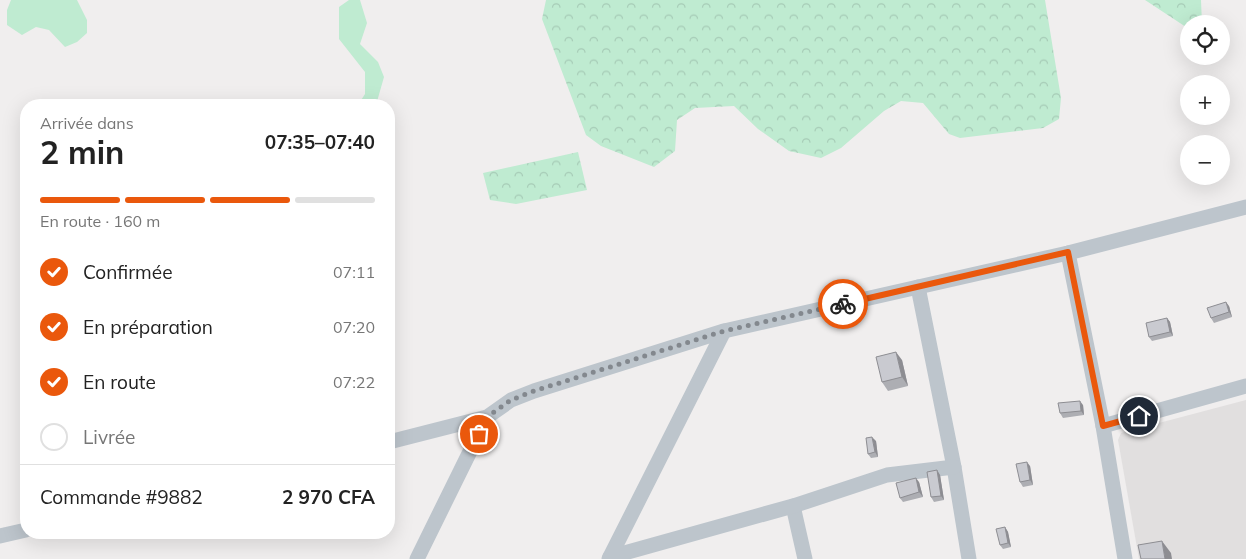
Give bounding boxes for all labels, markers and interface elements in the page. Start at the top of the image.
map controls [1180,15,1230,185]
button: locate [1180,15,1230,65]
button: + [1180,75,1230,125]
text: Arrivée dans [40,113,134,133]
text: 07:35–07:40 [265,130,375,154]
text: 2 min [40,132,124,172]
button: − [1180,135,1230,185]
text: En route · 160 m [40,211,160,231]
icon: check [40,258,68,286]
text: Confirmée [83,260,172,284]
text: 07:11 [333,262,375,282]
courier [818,279,868,329]
icon: bike [829,290,857,318]
icon: check [40,313,68,341]
text: En préparation [83,315,213,339]
text: 07:20 [333,317,375,337]
icon: check [40,368,68,396]
text: En route [83,370,156,394]
text: 07:22 [333,372,375,392]
pin [1118,395,1160,437]
icon: home [1125,402,1153,430]
pin [458,413,500,455]
icon: bag [465,420,493,448]
text: Livrée [83,425,135,449]
text: Commande #9882 [40,485,203,509]
text: 2 970 CFA [282,485,375,509]

